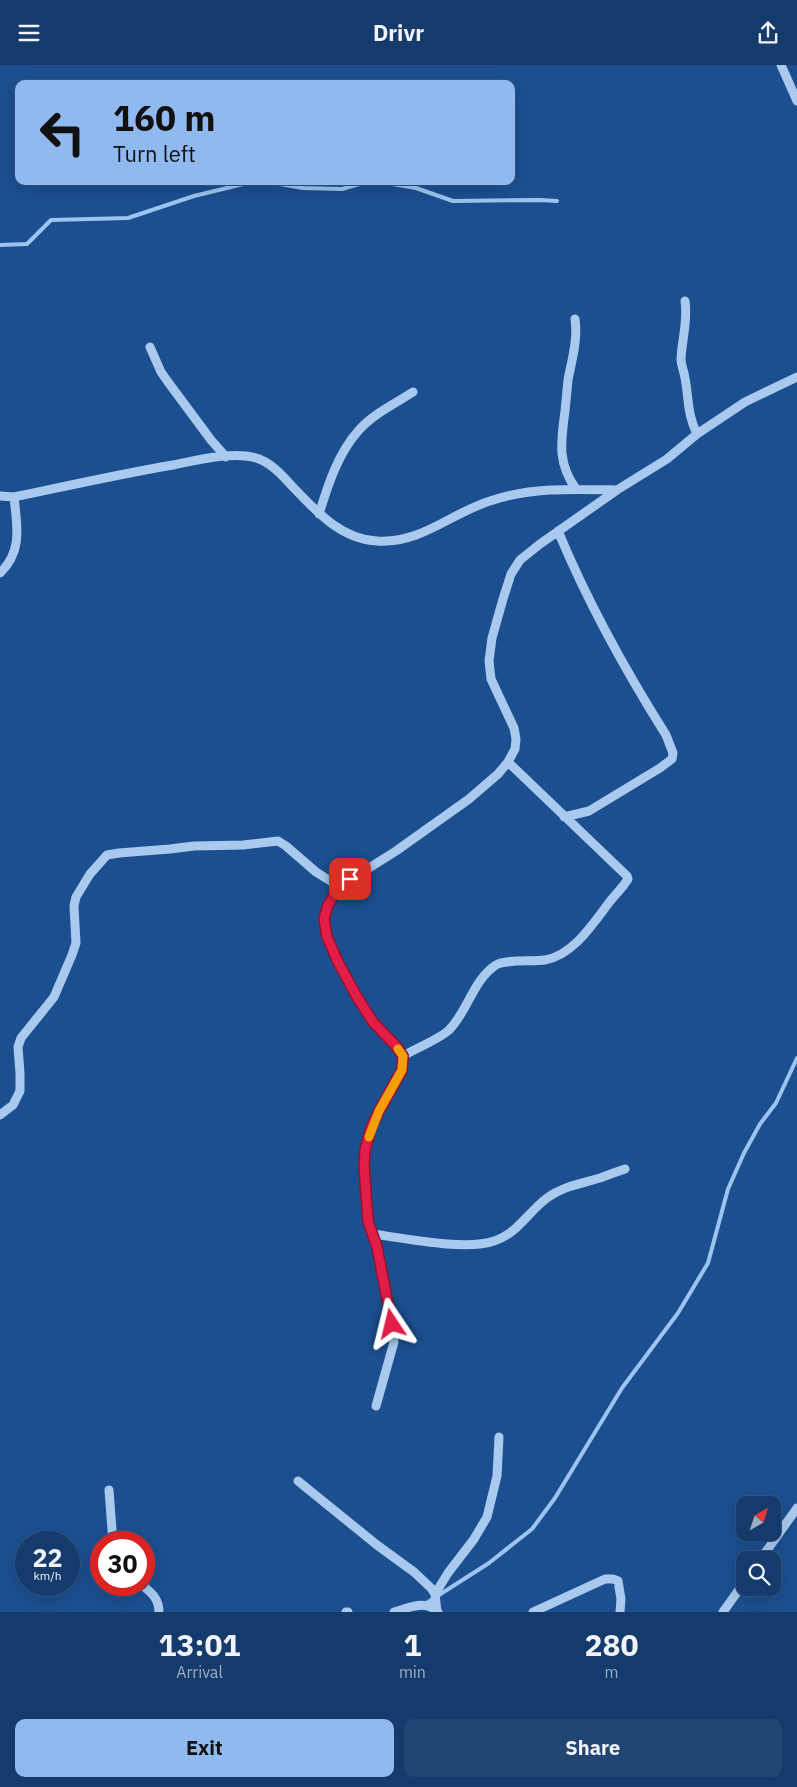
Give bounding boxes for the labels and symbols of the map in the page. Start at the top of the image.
pin [329,858,371,900]
position arrow [365,1297,417,1349]
north arrow [736,1496,781,1541]
speed limit sign: 30 [90,1531,155,1596]

